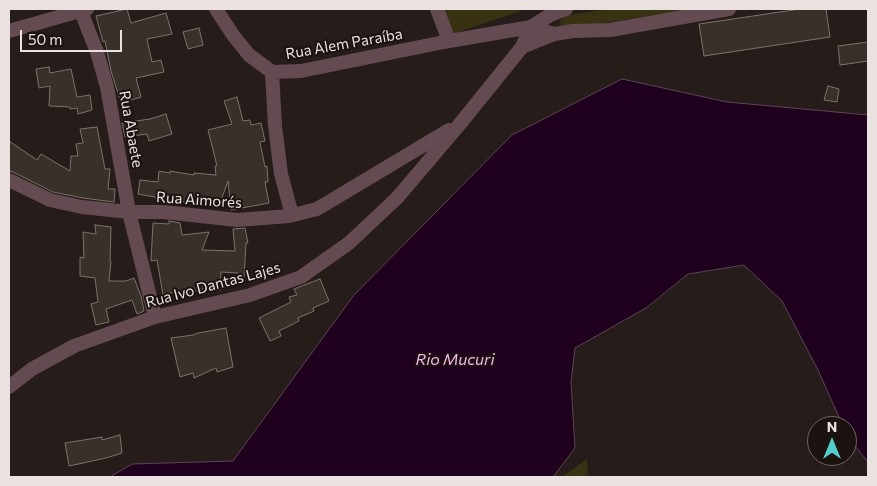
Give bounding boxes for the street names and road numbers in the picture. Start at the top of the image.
street label: Rua Alem Paraíba [284,25,404,63]
street label: Rua Abaete [115,89,147,169]
street label: Rua Aimorés [156,188,242,212]
street label: Rua Ivo Dantas Lajes [144,258,282,312]

